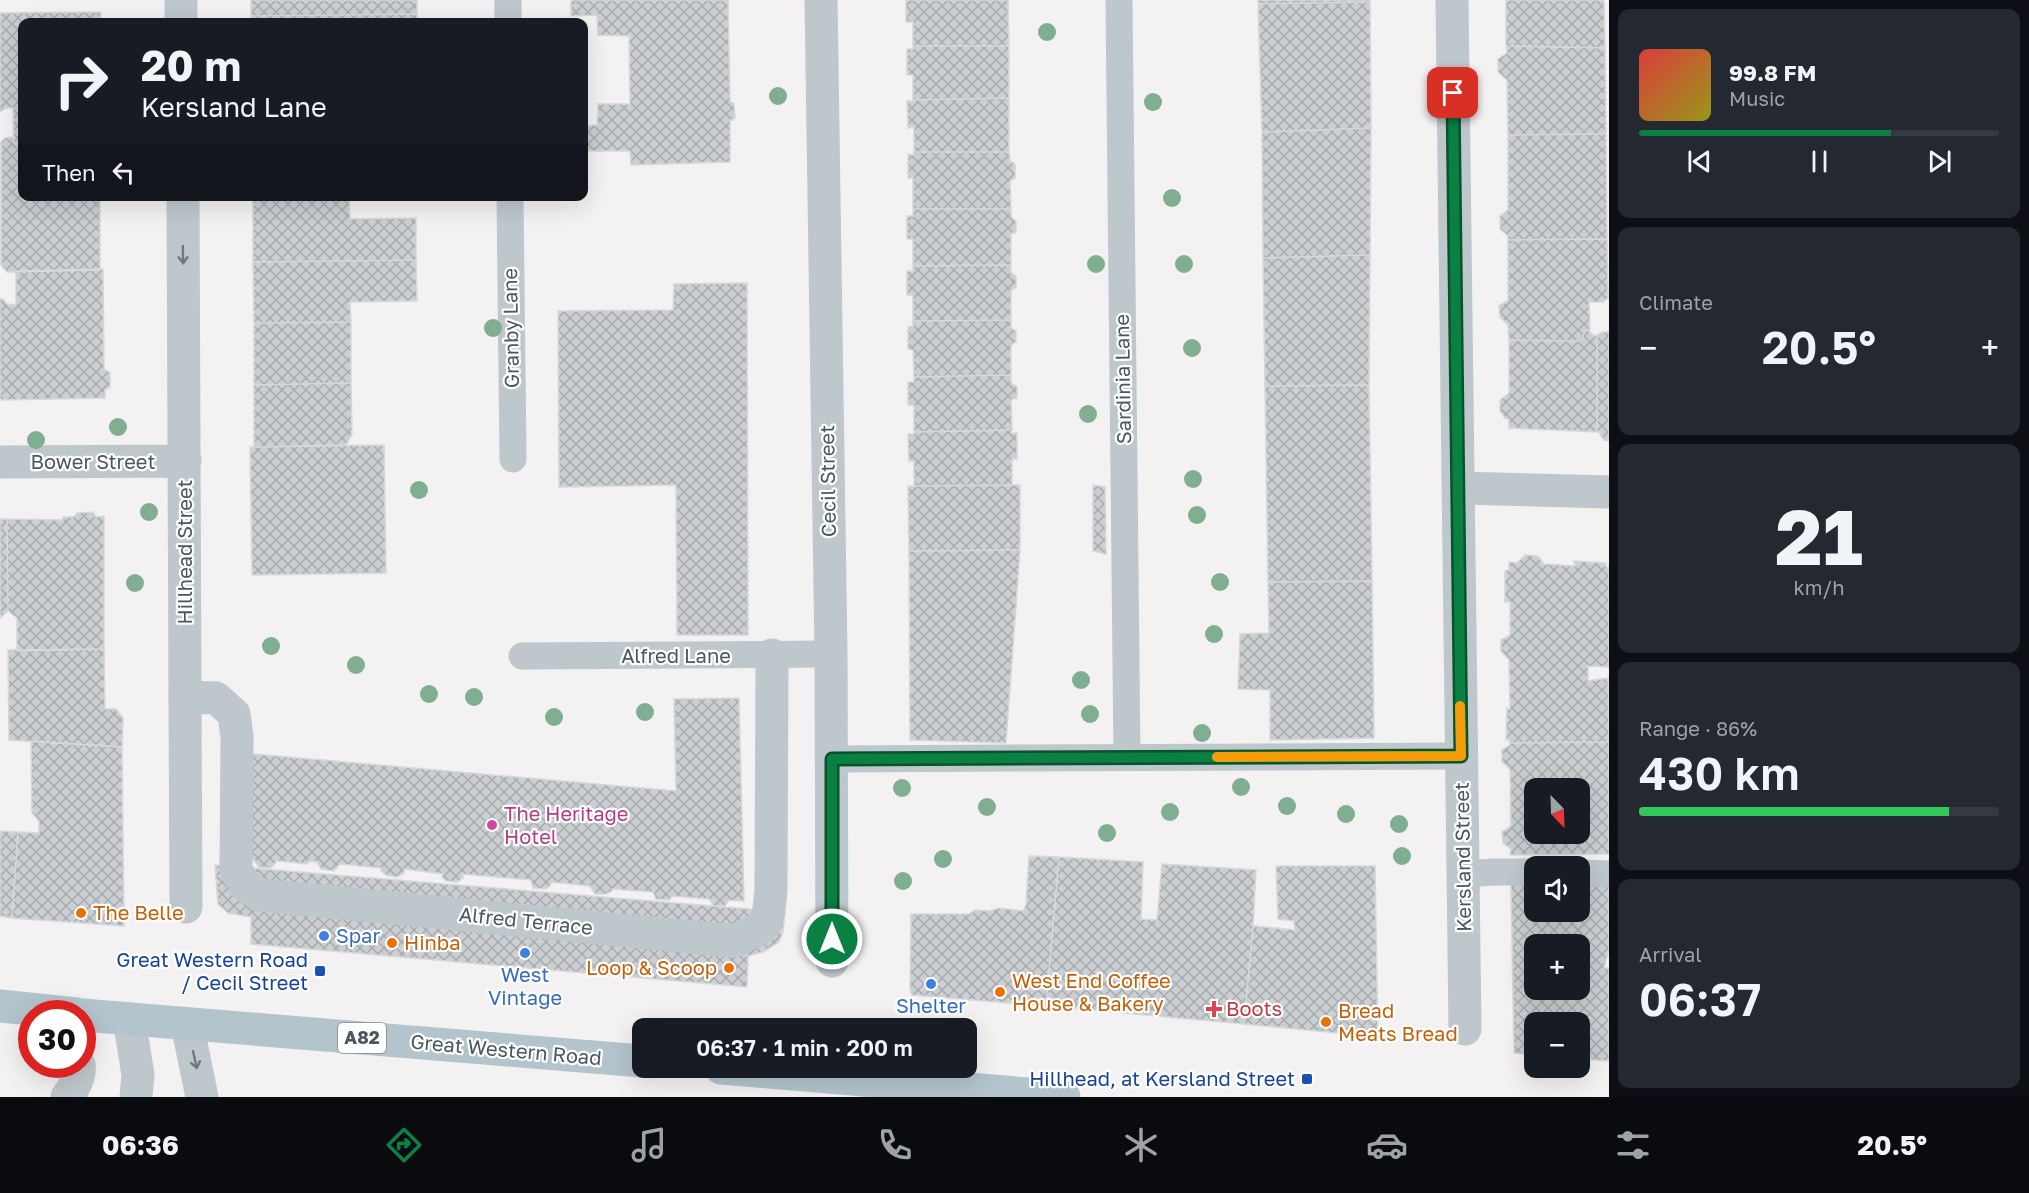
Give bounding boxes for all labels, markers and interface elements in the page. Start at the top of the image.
text: 20 m [141,40,241,90]
icon: right [42,42,120,120]
text: 99.8 FM [1729,59,1816,86]
pin [1427,67,1478,118]
icon: arrive [1436,76,1469,109]
text: Music [1729,86,1785,110]
text: Kersland Lane [141,91,327,123]
icon: previous [1683,145,1716,178]
icon: pause [1803,145,1836,178]
icon: next [1923,145,1956,178]
icon: left [107,156,140,189]
text: Then [42,159,95,186]
one-way arrow [177,244,189,264]
street label: Granby Lane [497,268,523,388]
text: Climate [1639,290,1713,314]
street label: Sardinia Lane [1109,314,1135,444]
text: 20.5° [1762,320,1876,374]
text: − [1639,328,1657,367]
text: + [1981,328,1999,367]
street label: Cecil Street [814,425,840,537]
street label: Bower Street [31,449,155,473]
street label: Hillhead Street [172,479,196,625]
text: 21 [1775,489,1863,582]
text: km/h [1794,575,1844,599]
street label: Alfred Lane [621,643,731,667]
text: Range · 86% [1639,716,1757,740]
text: 430 km [1639,746,1800,800]
north arrow [1524,778,1590,844]
map controls [1524,778,1590,1078]
street label: Kersland Street [1449,782,1475,932]
place label: The Heritage Hotel [504,801,628,848]
marker: The Heritage Hotel [485,818,499,832]
button: sound [1524,856,1590,922]
place label: The Belle [93,900,184,924]
street label: Alfred Terrace [458,901,594,939]
marker: The Belle [74,906,88,920]
position arrow [800,907,864,971]
place label: Spar [336,923,380,947]
marker: Spar [317,929,331,943]
place label: Hinba [404,930,460,954]
button: + [1524,934,1590,1000]
marker: Hinba [385,936,399,950]
text: Arrival [1639,942,1702,966]
marker: West Vintage [518,946,532,960]
place label: Great Western Road / Cecil Street [116,947,308,994]
place label: Loop & Scoop [586,955,717,979]
marker: Loop & Scoop [722,961,736,975]
place label: West Vintage [488,962,562,1009]
marker: Great Western Road / Cecil Street [313,964,327,978]
place label: West End Coffee House & Bakery [1012,968,1171,1015]
text: 06:37 [1639,972,1761,1026]
marker: Shelter [924,977,938,991]
marker: West End Coffee House & Bakery [993,985,1007,999]
place label: Shelter [896,993,966,1017]
place label: Boots [1226,996,1282,1020]
place label: Bread Meats Bread [1338,998,1458,1045]
speed limit sign: 30 [18,1000,96,1078]
marker: Boots [1207,1002,1221,1016]
button: − [1524,1012,1590,1078]
marker: Bread Meats Bread [1319,1015,1333,1029]
road number: A82 [338,1023,386,1053]
street label: Great Western Road [410,1029,603,1069]
text: 06:37 · 1 min · 200 m [696,1034,913,1061]
one-way arrow [189,1051,201,1070]
place label: Hillhead, at Kersland Street [1029,1066,1295,1090]
marker: Hillhead, at Kersland Street [1300,1072,1314,1086]
icon: directions [383,1124,425,1166]
icon: music [628,1124,670,1166]
icon: phone [874,1124,916,1166]
icon: climate [1120,1124,1162,1166]
icon: car [1366,1124,1408,1166]
icon: filters [1612,1124,1654,1166]
text: 06:36 [102,1129,179,1161]
text: 20.5° [1857,1129,1927,1161]

